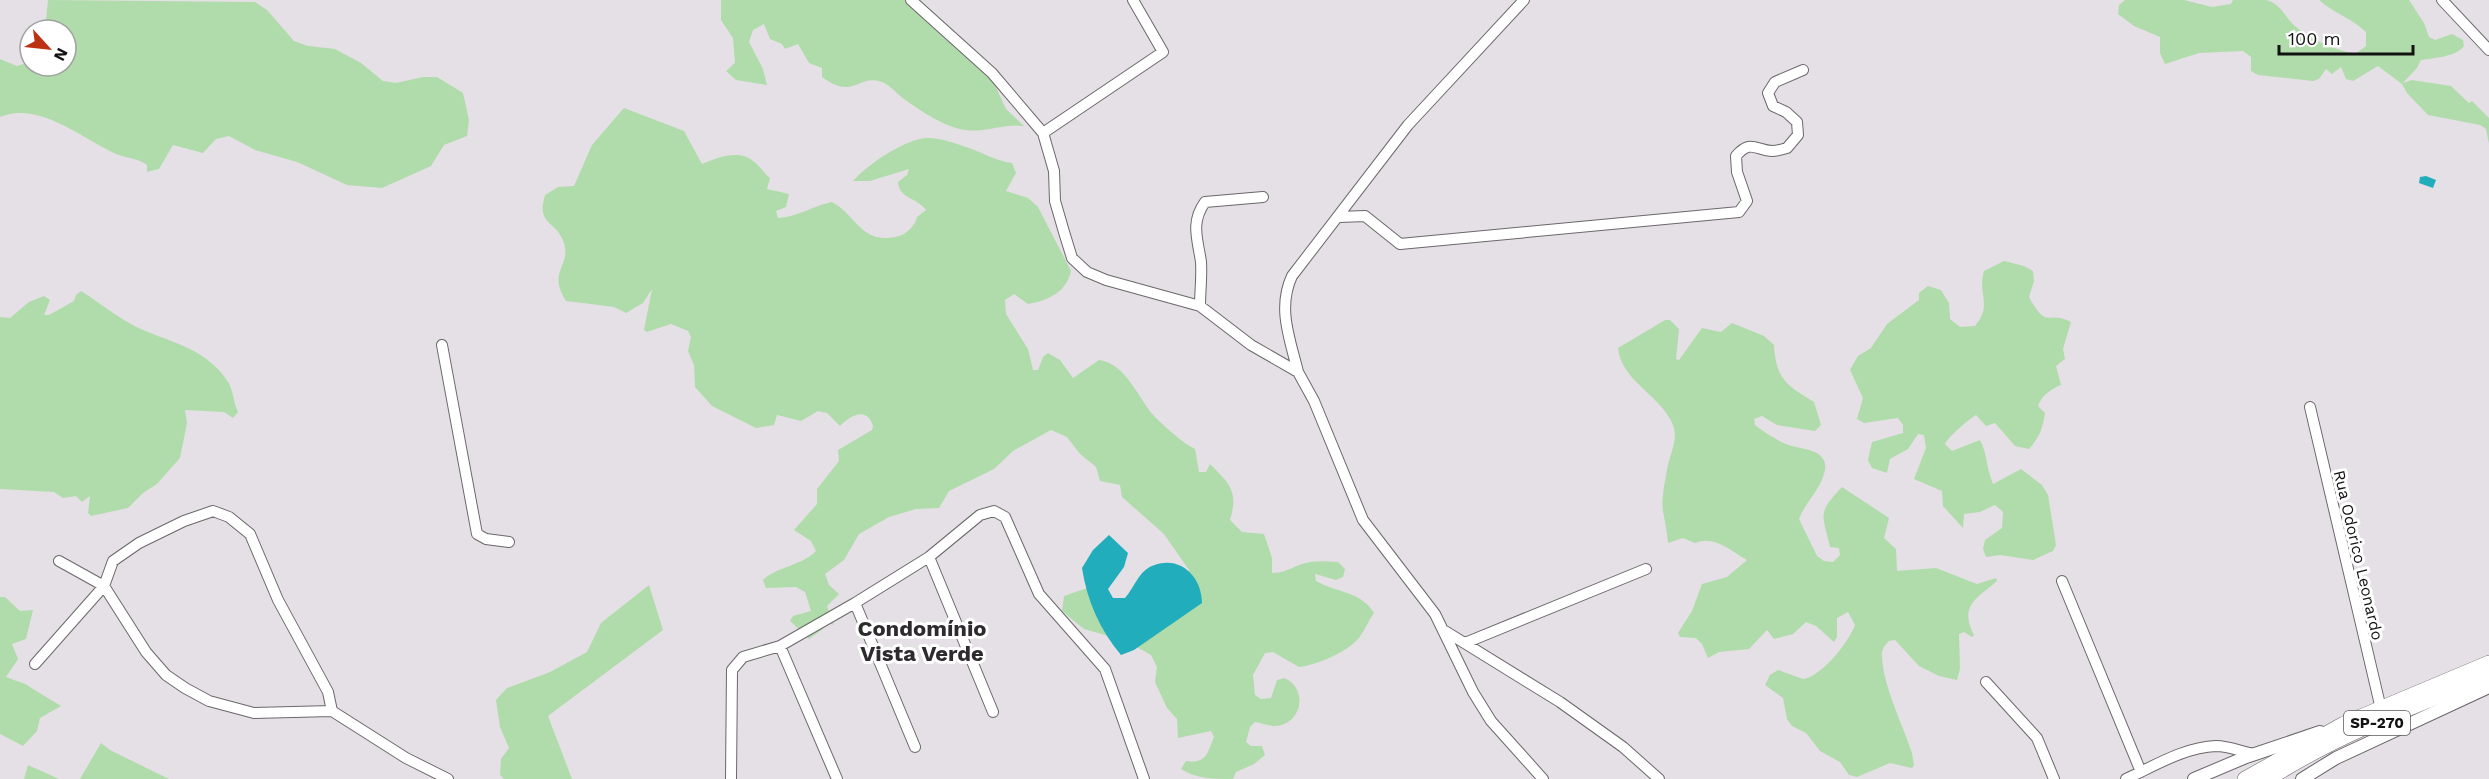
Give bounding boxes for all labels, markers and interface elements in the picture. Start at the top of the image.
north arrow [18,18,78,78]
scale bar [2279,18,2412,56]
text: 100 m [2288,28,2341,49]
text: N [50,45,72,64]
street label: Rua Odorico Leonardo [2330,468,2387,642]
district label: Condomínio Vista Verde [857,616,987,666]
road number: SP-270 [2344,711,2410,735]

